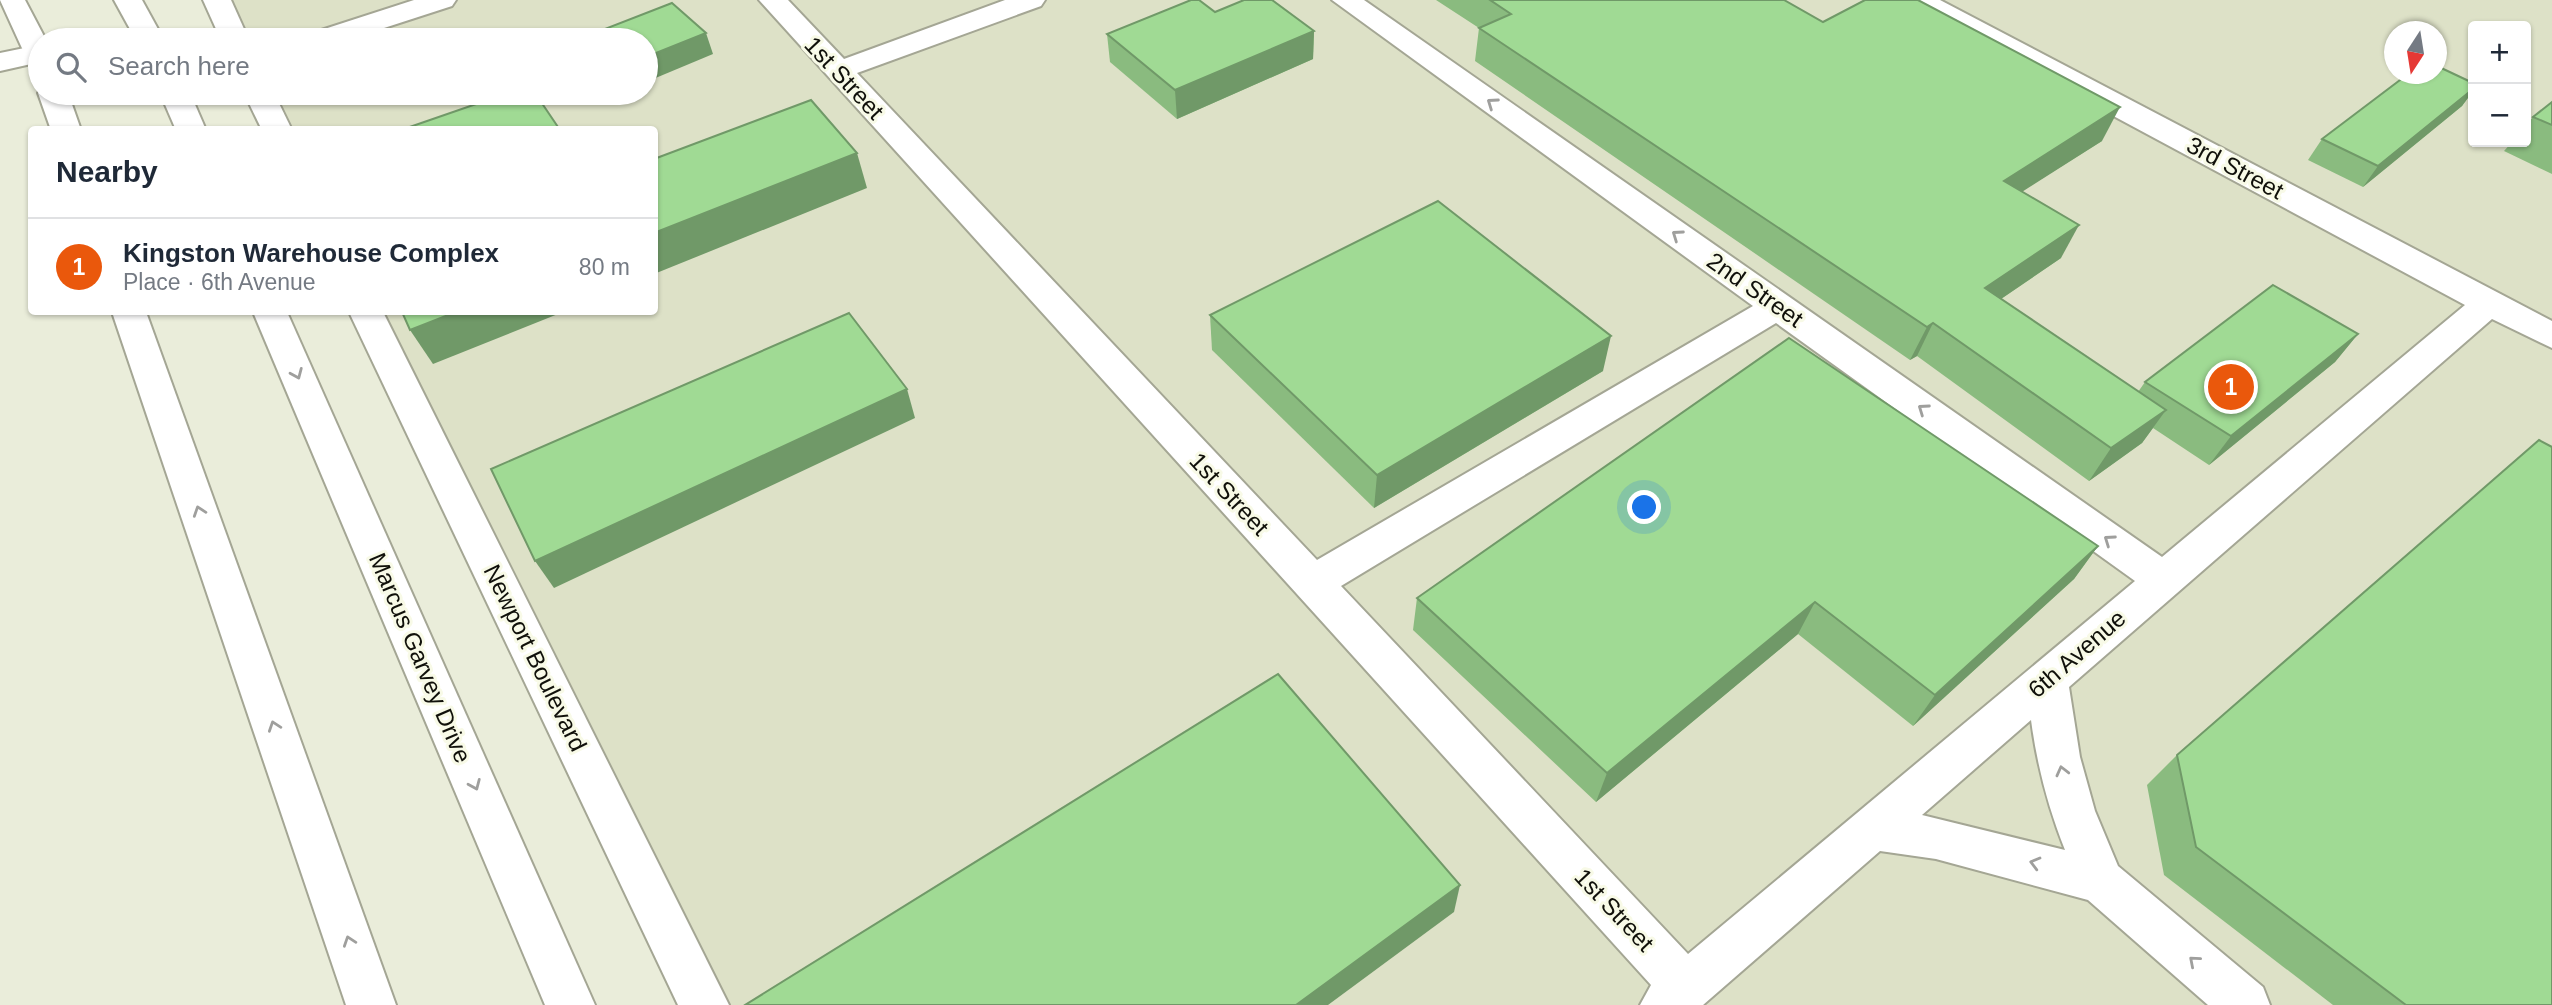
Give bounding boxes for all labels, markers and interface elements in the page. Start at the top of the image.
north arrow [2384,21,2447,84]
map controls [2468,21,2531,147]
button: + [2468,21,2531,84]
search box [28,28,658,105]
street label: 1st Street [799,31,889,125]
icon: search [52,48,90,86]
text: Search here [108,51,250,81]
button: − [2468,84,2531,147]
one-way arrow [1487,99,1500,111]
street label: 3rd Street [2182,131,2288,204]
text: Nearby [56,155,158,188]
one-way arrow [1672,231,1685,243]
text: Kingston Warehouse Complex [123,238,499,268]
street label: 2nd Street [1702,247,1809,333]
text: 1 [73,254,85,280]
text: 80 m [579,254,630,280]
text: Place · 6th Avenue [123,269,316,295]
pin: 1 [2208,361,2254,413]
one-way arrow [289,367,303,379]
one-way arrow [1918,405,1931,417]
street label: 1st Street [1184,447,1274,541]
your location [1627,490,1661,524]
one-way arrow [193,505,207,518]
one-way arrow [2104,536,2117,548]
street label: Marcus Garvey Drive [364,549,477,767]
street label: Newport Boulevard [479,560,592,755]
street label: 6th Avenue [2023,604,2131,703]
one-way arrow [268,720,282,732]
one-way arrow [2056,765,2070,777]
one-way arrow [467,778,481,790]
one-way arrow [2029,857,2041,871]
street label: 1st Street [1569,863,1659,957]
one-way arrow [343,935,357,947]
one-way arrow [2189,956,2201,969]

